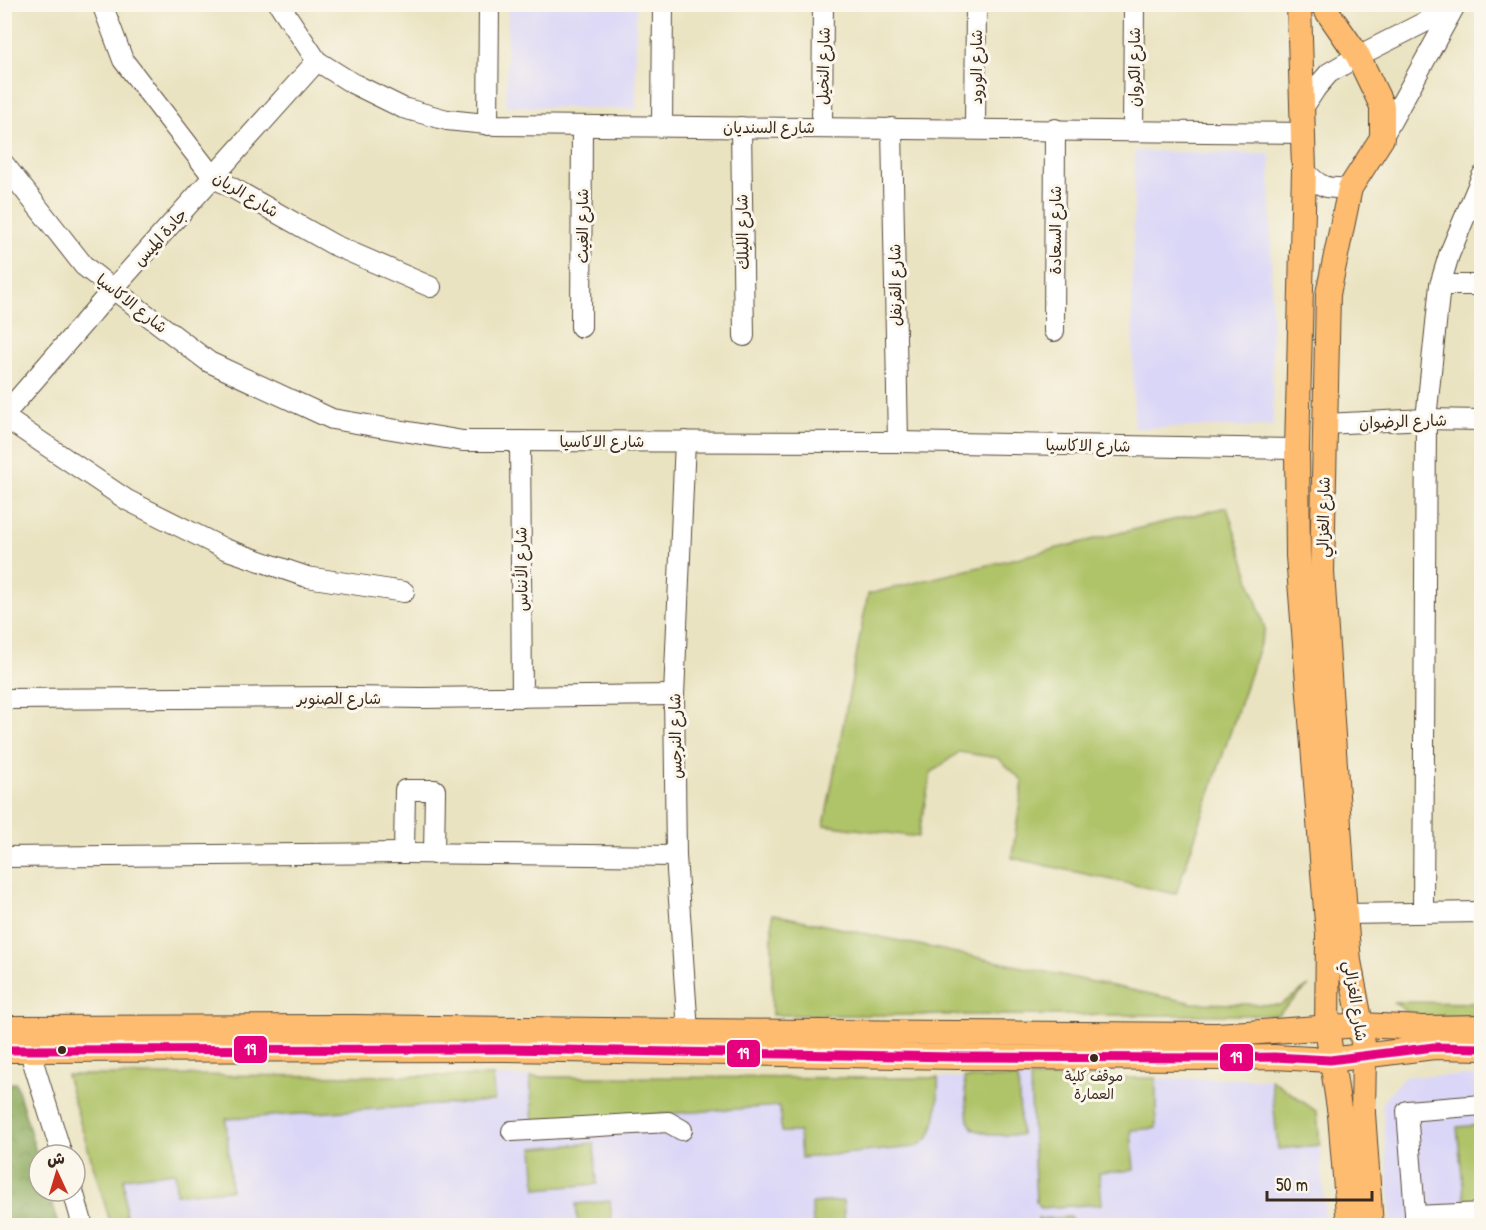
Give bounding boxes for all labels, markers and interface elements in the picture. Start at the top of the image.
street label: شارع النخيل [811,27,836,105]
street label: شارع الكروان [1123,27,1146,107]
street label: شارع الورود [965,29,988,105]
street label: شارع السنديان [723,116,815,139]
street label: شارع الريان [209,166,283,223]
street label: شارع السعادة [1044,186,1067,274]
street label: شارع الغيث [571,188,594,264]
street label: شارع الليلك [730,194,755,270]
street label: جادة الميس [128,203,192,271]
street label: شارع القرنفل [883,244,908,326]
street label: شارع الاكاسيا [91,268,172,339]
street label: شارع الرضوان [1359,408,1447,435]
street label: شارع الاكاسيا [560,430,644,453]
street label: شارع الاكاسيا [1045,433,1131,458]
street label: شارع الغزالي [1311,476,1339,558]
street label: شارع الأنناس [509,526,534,612]
street label: شارع الصنوبر [295,687,381,710]
street label: شارع النرجس [663,693,688,779]
street label: شارع الغزالي [1335,959,1373,1043]
line badge: 19 [233,1035,268,1064]
text: 19 [244,1038,256,1060]
line badge: 19 [726,1039,761,1068]
text: 19 [737,1042,749,1064]
line badge: 19 [1219,1043,1254,1072]
unlabelled marker [56,1044,68,1056]
text: 19 [1230,1046,1242,1068]
marker: موقف كلية العمارة [1088,1052,1100,1064]
place label: موقف كلية العمارة [1065,1066,1123,1103]
north arrow [27,1143,87,1203]
text: ش [46,1146,66,1170]
scale bar [1267,1164,1372,1202]
text: 50 m [1276,1172,1308,1197]

